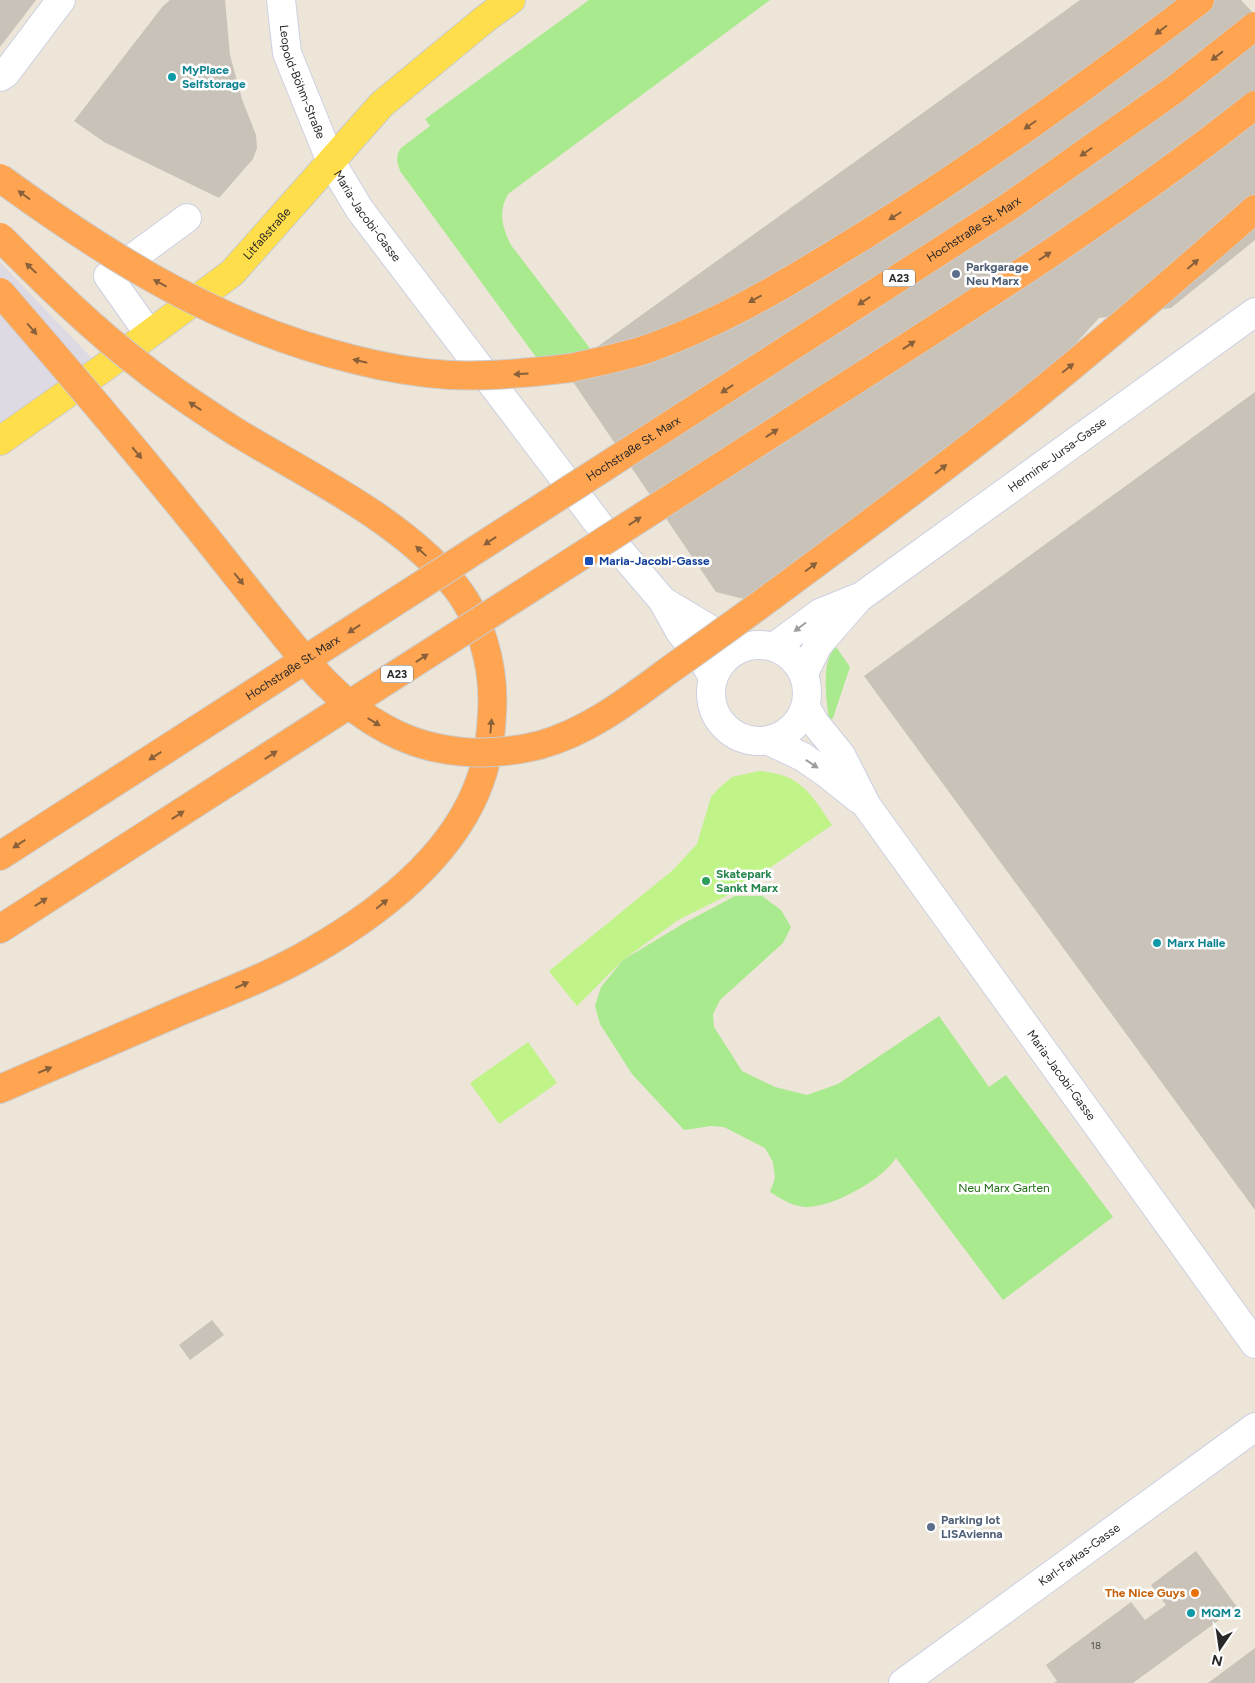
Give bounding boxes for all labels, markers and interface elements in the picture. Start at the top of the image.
street label: Leopold-Böhm-Straße [277,24,328,141]
one-way arrow [1155,24,1168,35]
one-way arrow [1211,51,1224,62]
place label: MyPlace Selfstorage [182,63,246,91]
marker: MyPlace Selfstorage [166,71,178,83]
one-way arrow [1023,120,1037,130]
one-way arrow [1079,147,1092,157]
street label: Maria-Jacobi-Gasse [331,168,404,265]
one-way arrow [18,190,31,201]
street label: Hochstraße St. Marx [924,193,1024,265]
street label: Litfaßstraße [240,205,294,262]
one-way arrow [888,211,901,220]
one-way arrow [1038,251,1051,261]
one-way arrow [1186,258,1199,269]
place label: Parkgarage Neu Marx [966,260,1029,288]
one-way arrow [25,262,37,274]
marker: Parkgarage Neu Marx [950,268,962,280]
road number: A23 [883,270,915,286]
one-way arrow [153,279,168,287]
one-way arrow [748,295,763,303]
one-way arrow [857,296,870,306]
one-way arrow [26,323,38,335]
one-way arrow [902,341,916,350]
one-way arrow [352,357,367,365]
one-way arrow [1062,363,1075,374]
one-way arrow [513,370,529,378]
one-way arrow [720,384,733,394]
one-way arrow [189,401,202,411]
street label: Hochstraße St. Marx [584,413,683,484]
street label: Hermine-Jursa-Gasse [1005,415,1109,495]
one-way arrow [766,428,779,438]
one-way arrow [131,447,142,460]
one-way arrow [934,464,947,475]
one-way arrow [629,516,642,526]
one-way arrow [484,536,497,546]
one-way arrow [415,545,427,557]
place label: Maria-Jacobi-Gasse [599,554,710,568]
marker: Maria-Jacobi-Gasse [583,555,595,567]
one-way arrow [804,562,818,572]
one-way arrow [234,572,245,585]
one-way arrow [794,622,807,633]
one-way arrow [347,624,360,634]
street label: Hochstraße St. Marx [243,632,343,703]
one-way arrow [416,653,429,662]
road number: A23 [381,666,413,682]
one-way arrow [367,718,381,727]
one-way arrow [488,718,496,734]
one-way arrow [264,750,278,760]
one-way arrow [149,751,162,761]
one-way arrow [805,759,819,769]
one-way arrow [171,810,184,819]
one-way arrow [12,839,25,849]
place label: Skatepark Sankt Marx [716,867,779,895]
marker: Skatepark Sankt Marx [700,875,712,887]
one-way arrow [34,898,48,907]
one-way arrow [375,898,388,909]
place label: Marx Halle [1167,936,1226,950]
marker: Marx Halle [1151,937,1163,949]
one-way arrow [235,980,249,988]
street label: Maria-Jacobi-Gasse [1024,1027,1099,1124]
one-way arrow [38,1066,52,1074]
park label: Neu Marx Garten [958,1181,1050,1195]
place label: Parking lot LISAvienna [941,1513,1003,1541]
street label: Karl-Farkas-Gasse [1036,1520,1123,1589]
marker: Parking lot LISAvienna [925,1521,937,1533]
place label: The Nice Guys [1105,1586,1185,1600]
marker: The Nice Guys [1189,1587,1201,1599]
place label: MQM 2 [1201,1606,1241,1620]
marker: MQM 2 [1185,1607,1197,1619]
north arrow [1195,1623,1245,1673]
house number: 18 [1091,1639,1101,1652]
text: N [1210,1651,1224,1670]

